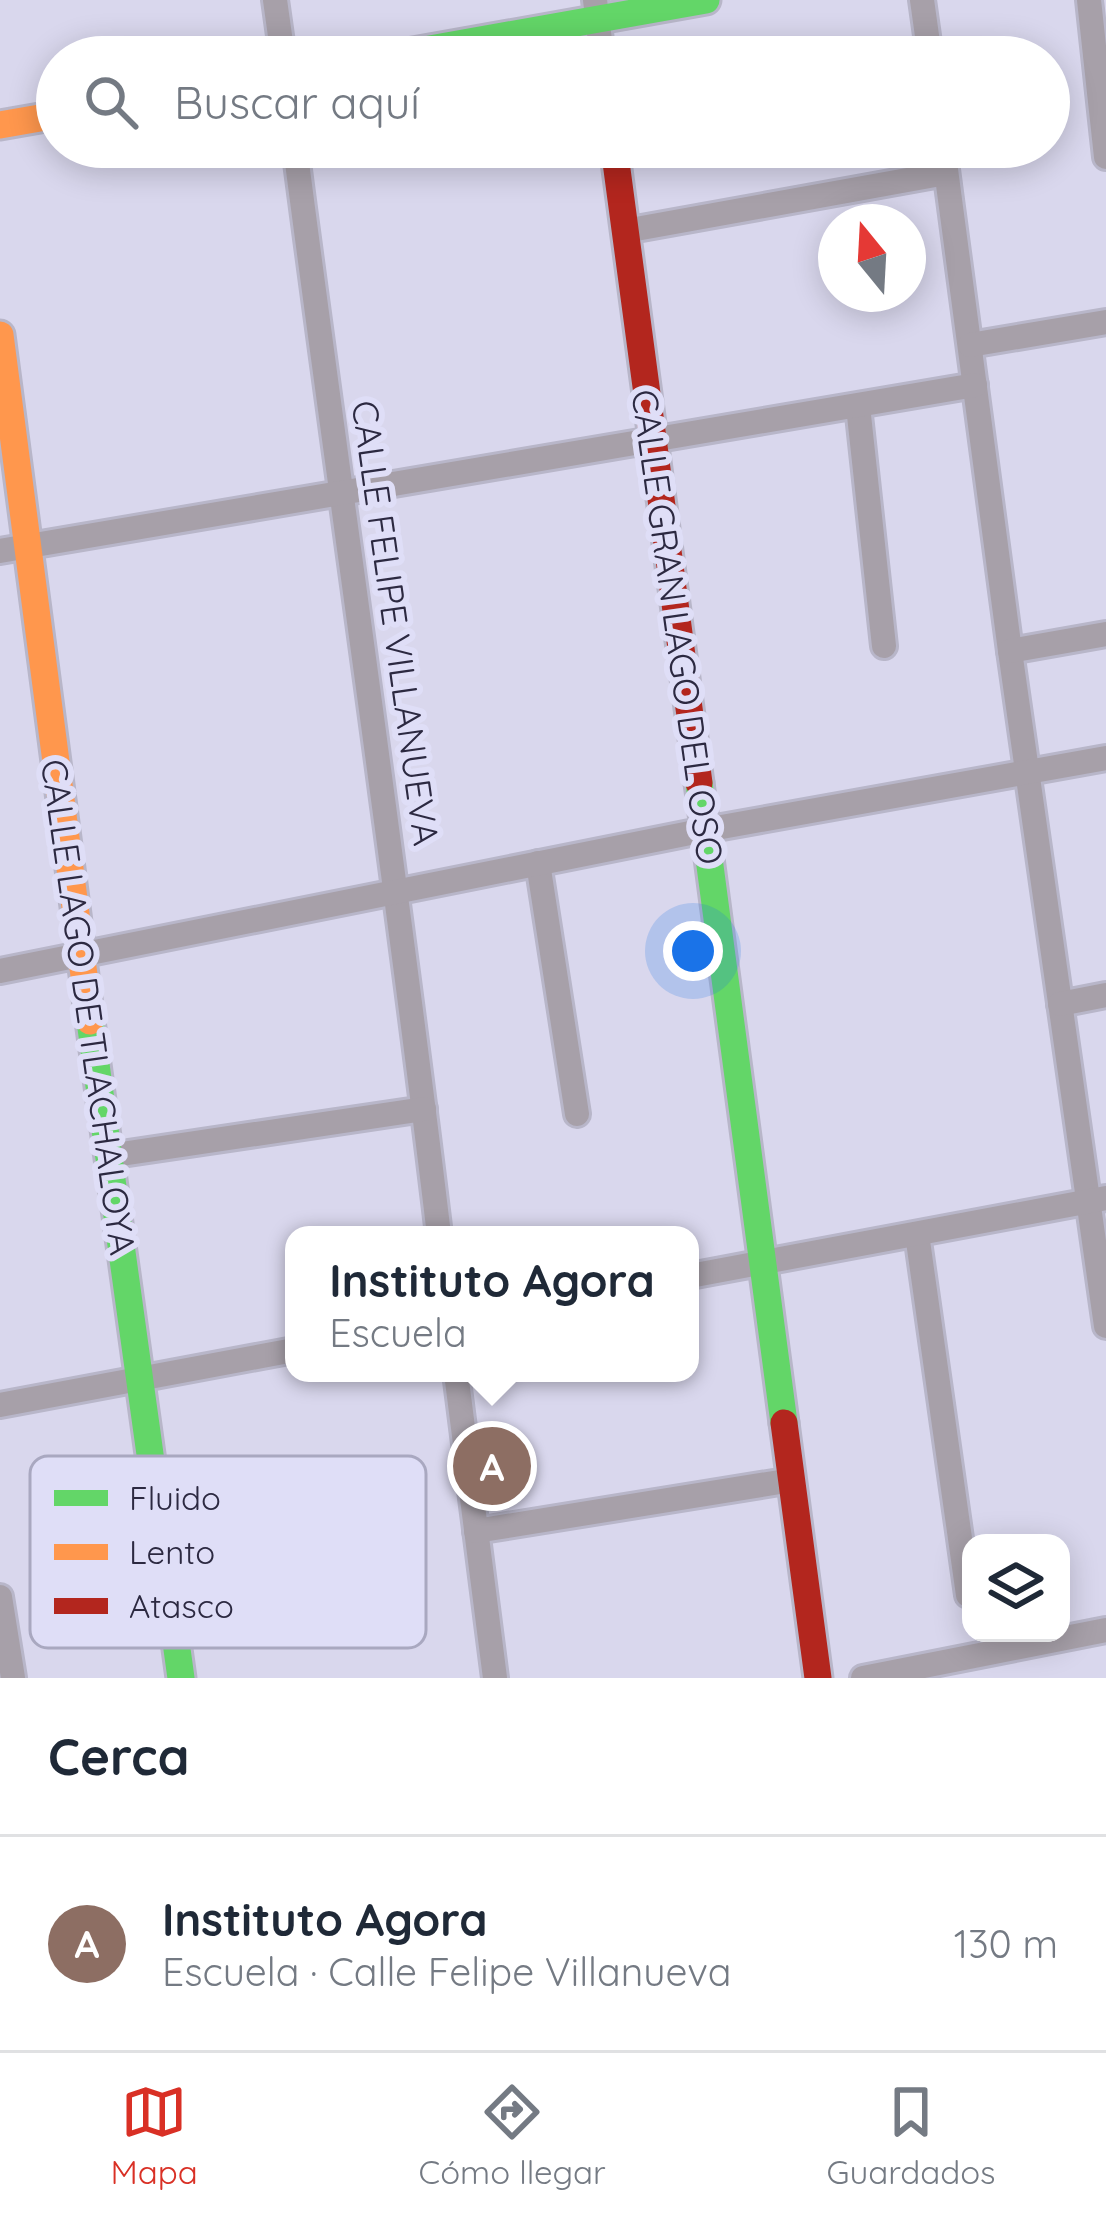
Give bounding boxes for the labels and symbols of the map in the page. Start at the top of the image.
north arrow [818,204,926,312]
street label: CALLE GRAN LAGO DEL OSO [622,387,734,867]
street label: CALLE FELIPE VILLANUEVA [342,398,450,848]
street label: CALLE LAGO DE TLACHALOYA [32,756,146,1258]
your location [663,921,723,981]
pin: A [453,1421,531,1511]
legend [30,1456,426,1648]
text: Fluido [129,1477,221,1518]
text: Lento [129,1531,215,1572]
text: Atasco [129,1585,234,1626]

